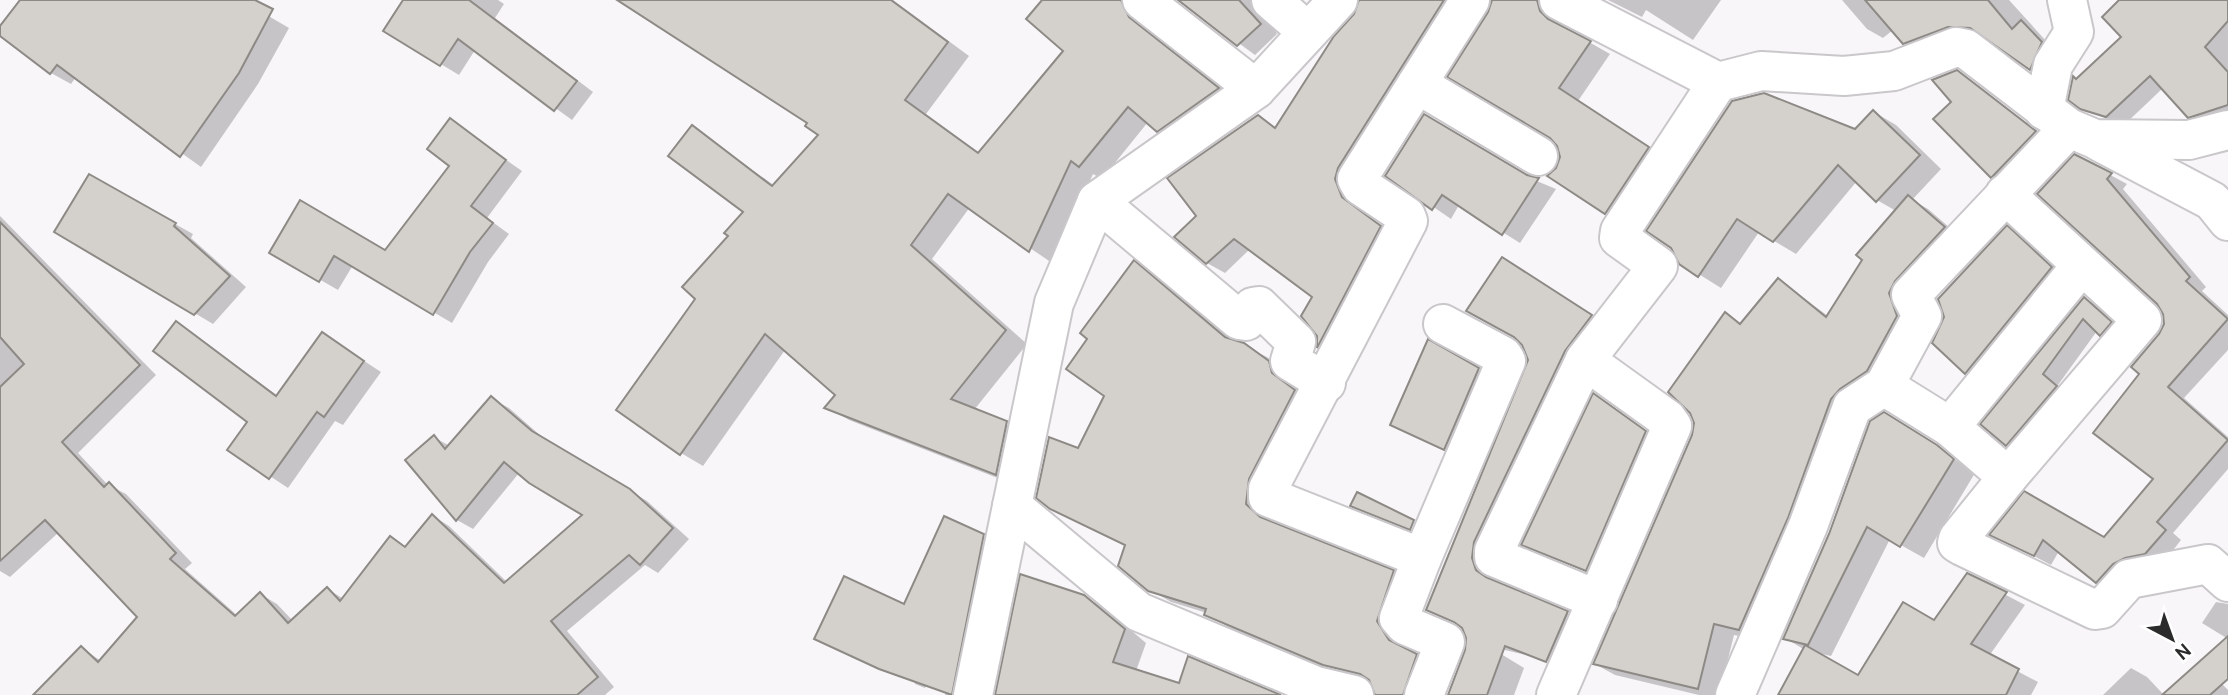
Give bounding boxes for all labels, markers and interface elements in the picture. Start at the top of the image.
north arrow [2137,604,2207,674]
text: N [2170,638,2195,665]

